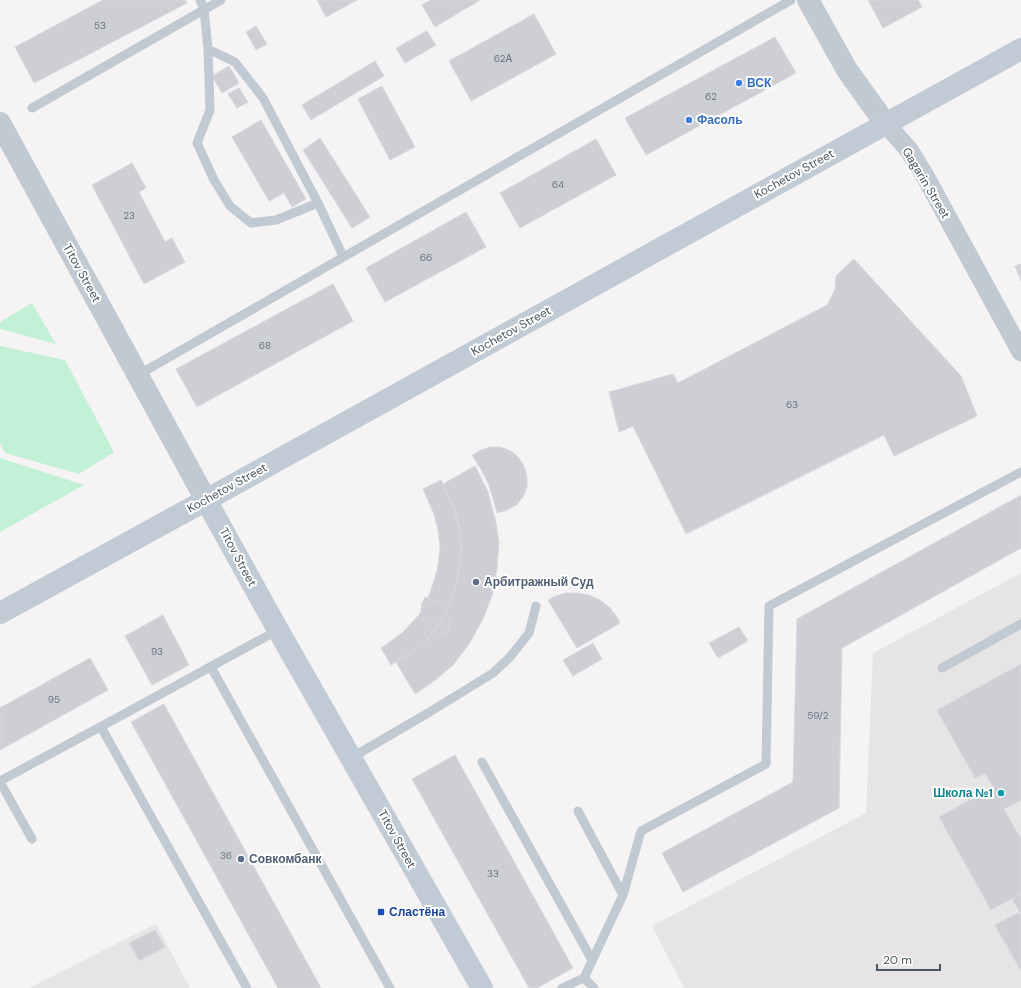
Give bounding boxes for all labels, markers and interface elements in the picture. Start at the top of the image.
house number: 53 [94,19,106,32]
house number: 62А [494,52,513,65]
place label: ВСК [747,75,772,91]
marker: ВСК [734,78,744,88]
house number: 62 [705,90,717,103]
place label: Фасоль [697,112,743,128]
marker: Фасоль [684,115,694,125]
street label: Gagarin Street [898,144,954,222]
street label: Kochetov Street [751,145,837,203]
house number: 64 [552,178,564,191]
house number: 23 [123,209,135,222]
street label: Titov Street [59,241,105,305]
house number: 66 [420,251,432,264]
street label: Kochetov Street [468,302,554,360]
house number: 68 [259,339,271,352]
house number: 63 [786,398,798,411]
street label: Kochetov Street [184,459,270,517]
street label: Titov Street [216,525,260,589]
place label: Арбитражный Суд [484,574,594,590]
marker: Арбитражный Суд [471,577,481,587]
house number: 93 [151,645,163,658]
house number: 95 [48,693,60,706]
house number: 59/2 [807,709,829,722]
place label: Школа №1 [933,785,993,801]
marker: Школа №1 [996,788,1006,798]
street label: Titov Street [374,807,420,871]
house number: 36 [220,849,232,862]
place label: Совкомбанк [249,851,322,867]
marker: Совкомбанк [236,854,246,864]
house number: 33 [487,867,499,880]
place label: Сластёна [389,904,445,920]
marker: Сластёна [376,907,386,917]
scale bar [877,946,940,972]
text: 20 m [883,952,912,968]

